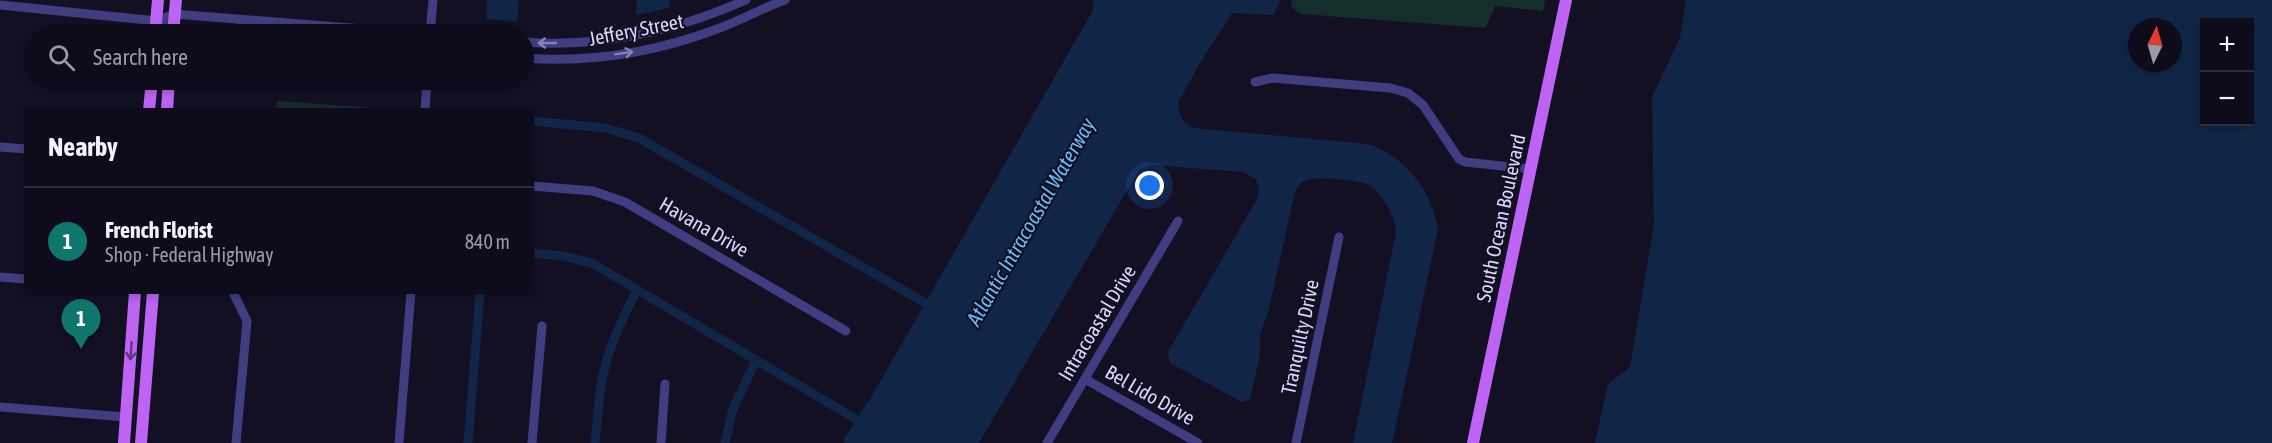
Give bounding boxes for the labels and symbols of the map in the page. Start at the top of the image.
street label: Jeffery Street [587,9,686,50]
north arrow [2128,18,2182,72]
one-way arrow [537,37,557,49]
one-way arrow [613,48,633,59]
water label: Atlantic Intracoastal Waterway [960,113,1100,330]
street label: South Ocean Boulevard [1472,132,1530,304]
your location [1135,171,1164,200]
street label: Havana Drive [656,192,753,261]
street label: Intracoastal Drive [1053,261,1140,385]
street label: Tranquilty Drive [1276,277,1323,396]
pin: 1 [62,300,100,349]
one-way arrow [125,340,136,360]
street label: Bel Lido Drive [1101,360,1199,429]

